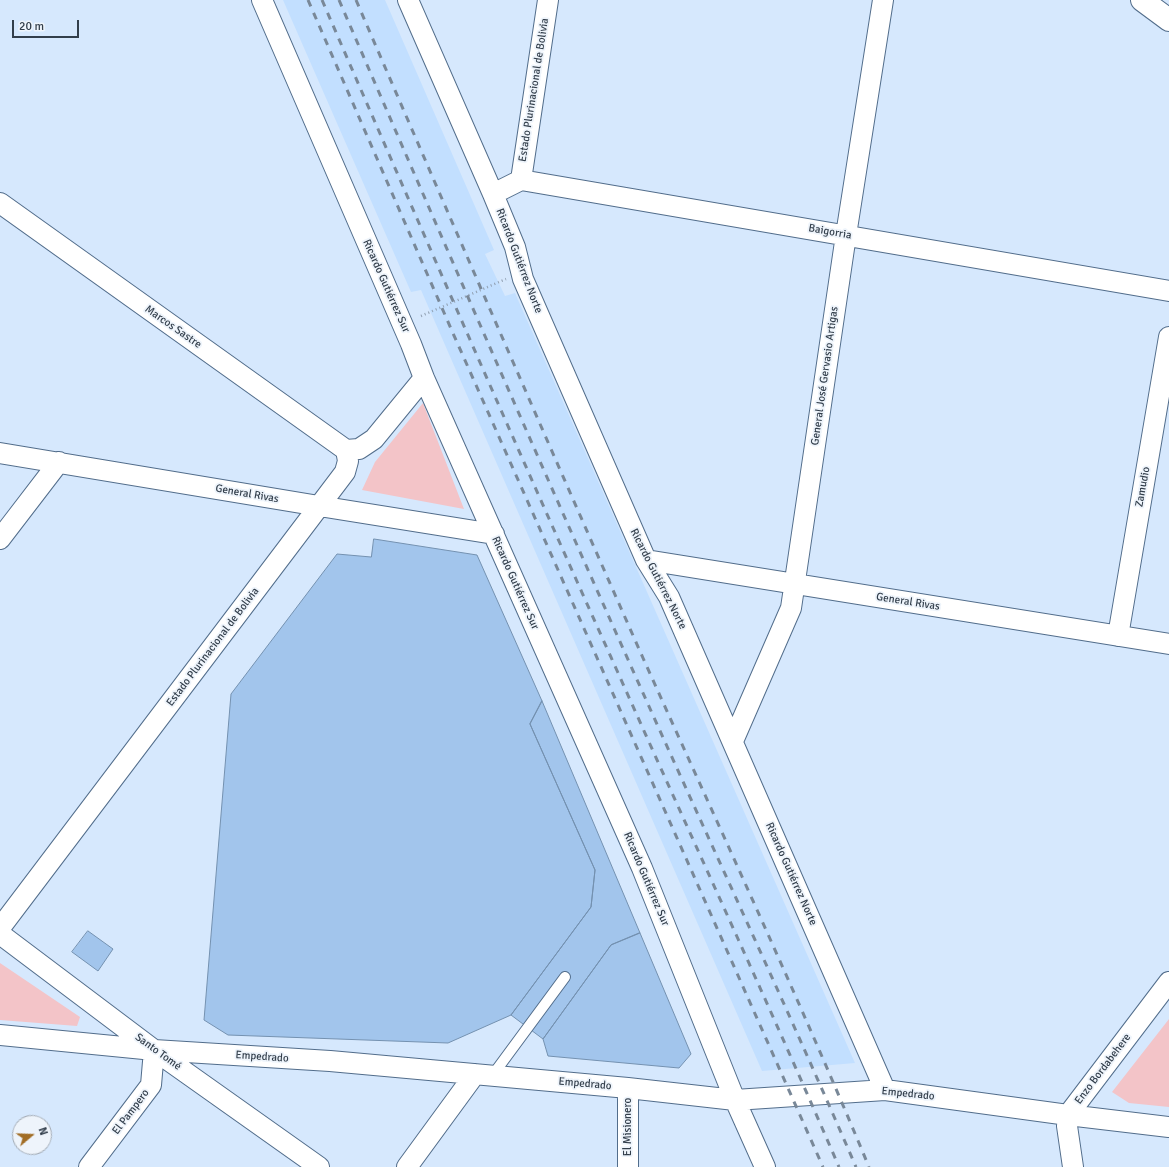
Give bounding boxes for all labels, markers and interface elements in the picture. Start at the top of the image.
scale bar [14,12,81,38]
street label: Estado Plurinacional de Bolivia [516,17,552,163]
text: 20 m [19,19,44,34]
street label: Ricardo Gutiérrez Norte [493,207,545,315]
street label: Baigorria [807,222,853,242]
street label: Ricardo Gutiérrez Sur [359,237,413,335]
street label: Marcos Sastre [142,303,204,351]
street label: General José Gervasio Artigas [809,306,841,446]
street label: Zamudio [1133,466,1153,508]
street label: General Rivas [214,482,280,506]
street label: Ricardo Gutiérrez Norte [627,526,689,632]
street label: Ricardo Gutiérrez Sur [488,534,542,632]
street label: Estado Plurinacional de Bolivia [164,585,262,709]
street label: General Rivas [875,590,941,614]
street label: Ricardo Gutiérrez Norte [762,821,820,927]
street label: Ricardo Gutiérrez Sur [620,830,672,928]
street label: Santo Tomé [132,1031,184,1073]
street label: Enzo Bordabehere [1072,1031,1134,1107]
street label: Empedrado [235,1049,289,1065]
street label: Empedrado [558,1075,612,1093]
street label: Empedrado [881,1085,935,1103]
street label: El Pampero [110,1087,152,1137]
street label: El Misionero [621,1098,635,1156]
north arrow [12,1115,52,1155]
text: N [35,1126,50,1137]

